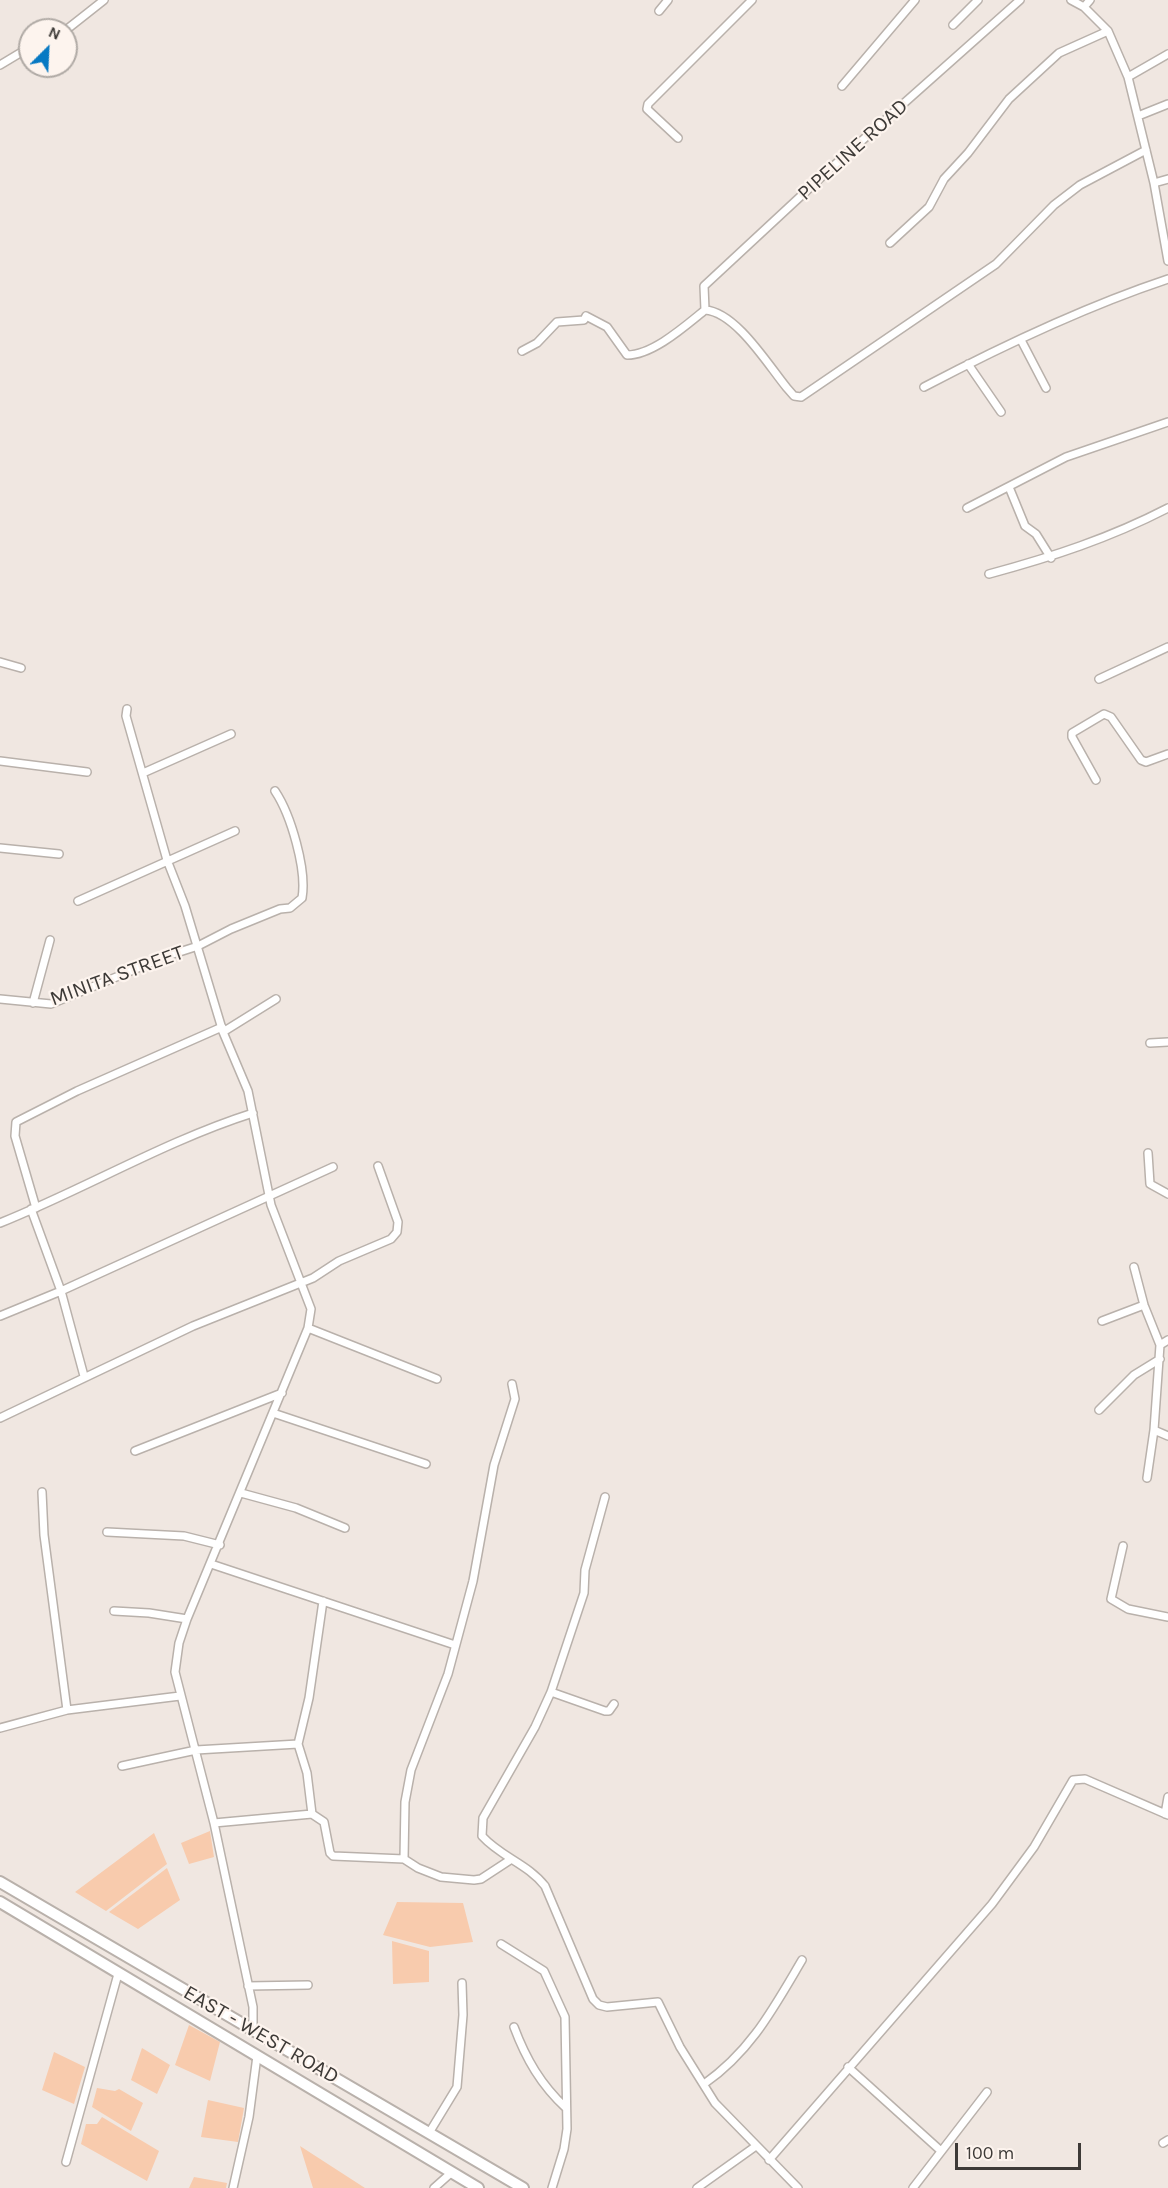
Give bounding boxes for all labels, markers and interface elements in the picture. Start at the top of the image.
north arrow [18,18,78,78]
text: N [46,22,64,44]
street label: PIPELINE ROAD [793,94,913,206]
street label: MINITA STREET [47,940,187,1012]
street label: EAST - WEST ROAD [179,1980,343,2090]
scale bar [958,2131,1084,2169]
text: 100 m [966,2142,1014,2164]

